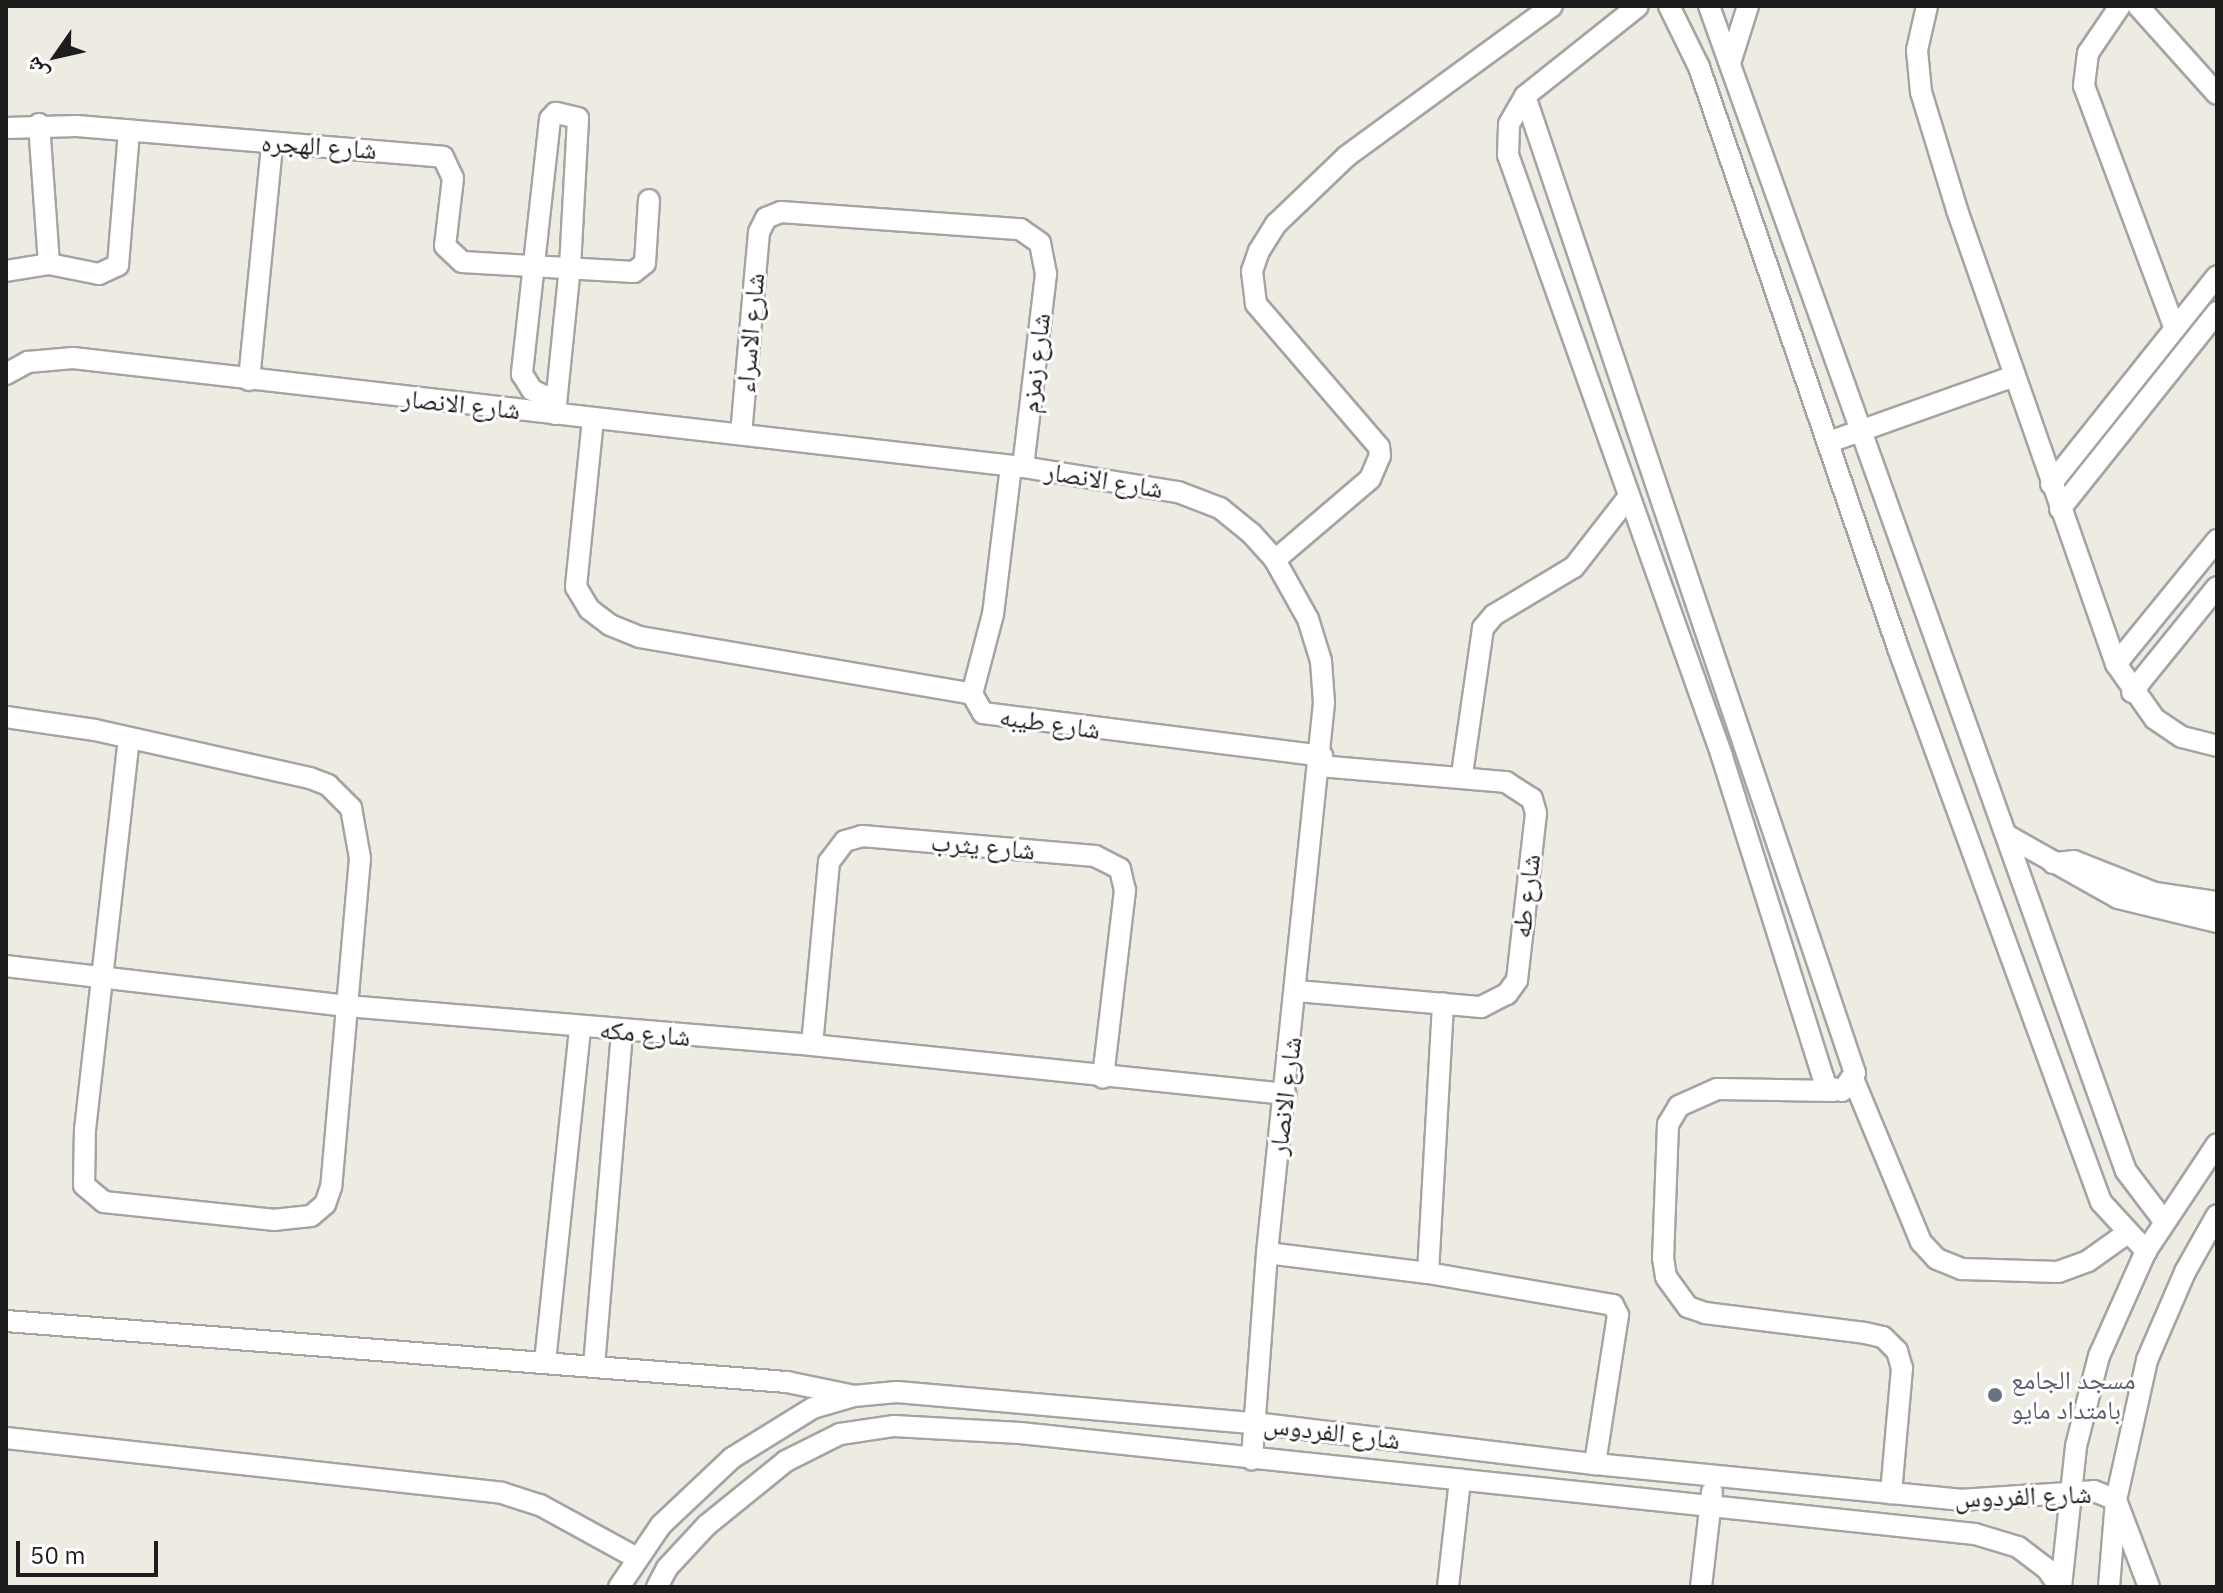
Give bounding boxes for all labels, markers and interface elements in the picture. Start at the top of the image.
north arrow [16,16,96,96]
text: ش [17,52,54,87]
street label: شارع الهجره [260,126,378,166]
street label: شارع الاسراء [729,272,771,394]
street label: شارع زمزم [1013,311,1057,415]
street label: شارع الانصار [400,382,522,426]
street label: شارع الانصار [1043,455,1165,505]
street label: شارع طيبه [998,700,1102,746]
street label: شارع يثرب [930,826,1036,866]
street label: شارع طه [1505,852,1547,940]
street label: شارع مكه [598,1013,692,1053]
street label: شارع الانصار [1262,1035,1308,1157]
place label: مسجد الجامع بامتداد مايو [2011,1364,2136,1426]
marker: مسجد الجامع بامتداد مايو [1986,1386,2004,1404]
street label: شارع الفردوس [1262,1408,1402,1456]
street label: شارع الفردوس [1954,1478,2092,1514]
scale bar [20,1525,162,1575]
text: 50 m [30,1539,85,1571]

